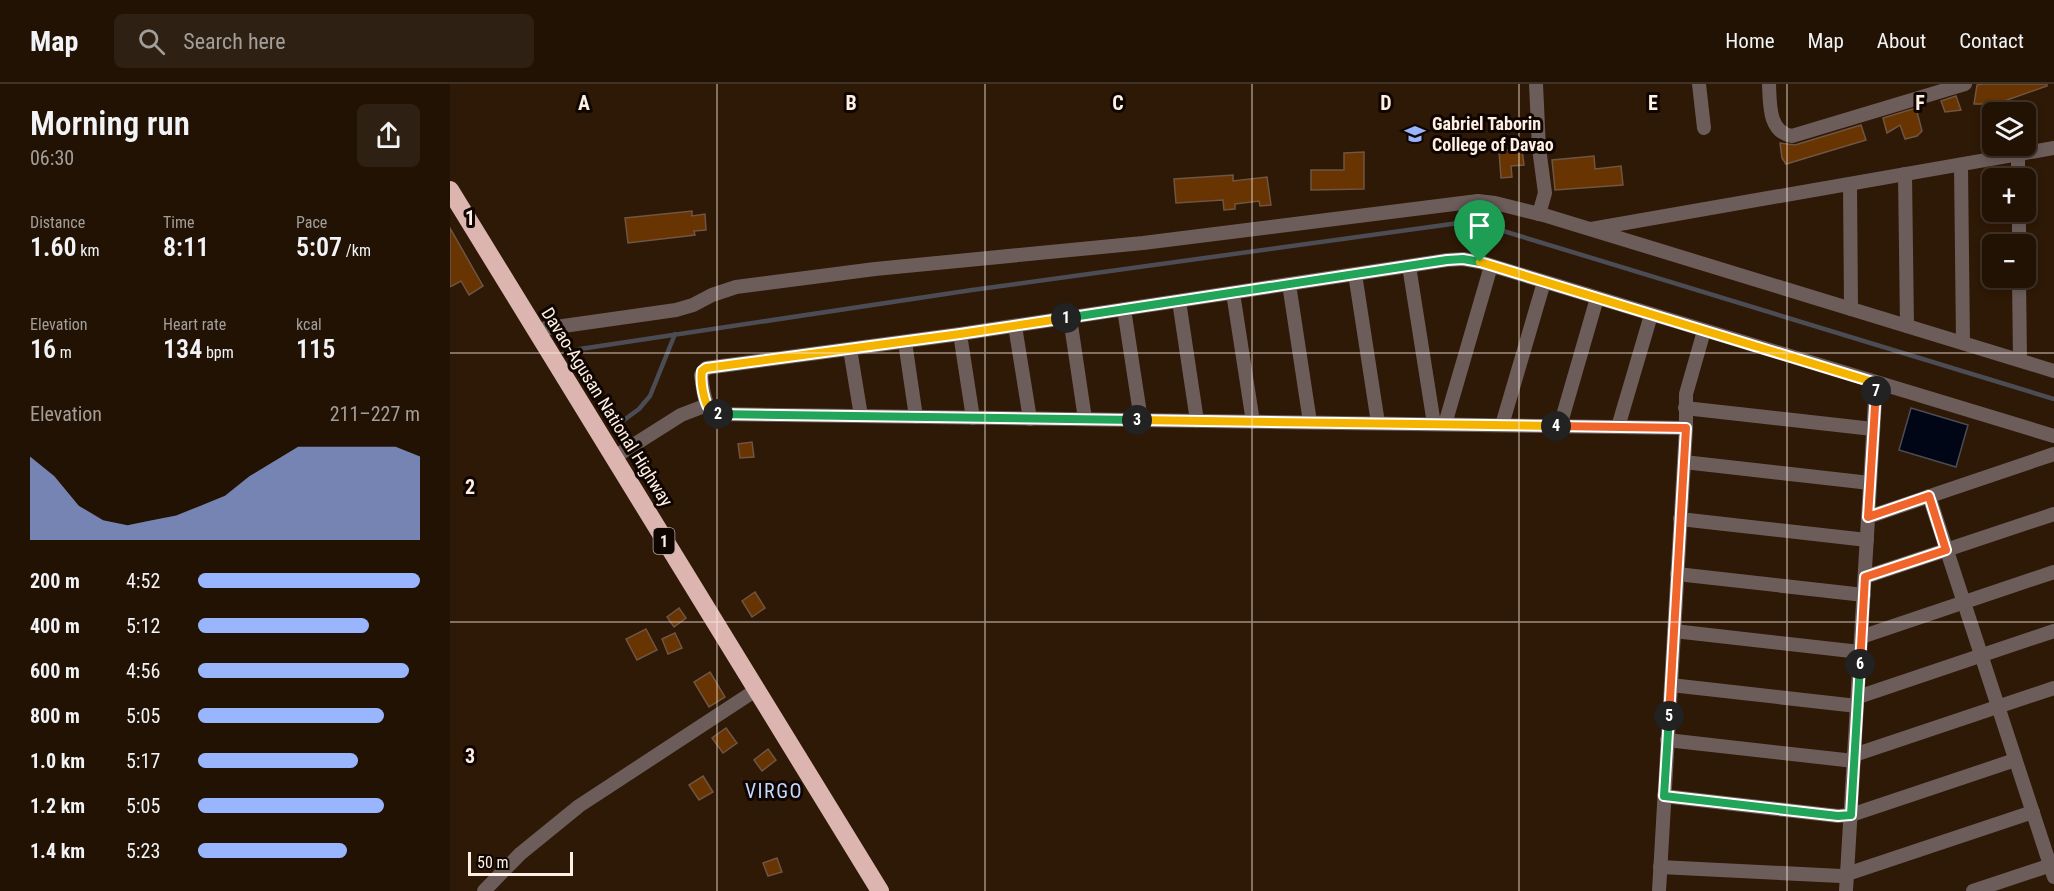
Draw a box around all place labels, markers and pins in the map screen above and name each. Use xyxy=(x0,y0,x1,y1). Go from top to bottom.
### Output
place label: Gabriel Taborin College of Davao xyxy=(1432,113,1554,155)
school or university icon: Gabriel Taborin College of Davao xyxy=(1403,122,1427,146)
pin xyxy=(1454,200,1505,262)
pin: 1 xyxy=(1051,303,1081,333)
pin: 7 xyxy=(1861,376,1891,406)
pin: 2 xyxy=(703,399,733,429)
pin: 3 xyxy=(1122,405,1152,435)
pin: 4 xyxy=(1541,411,1571,441)
pin: 6 xyxy=(1845,649,1875,679)
pin: 5 xyxy=(1654,701,1684,731)

